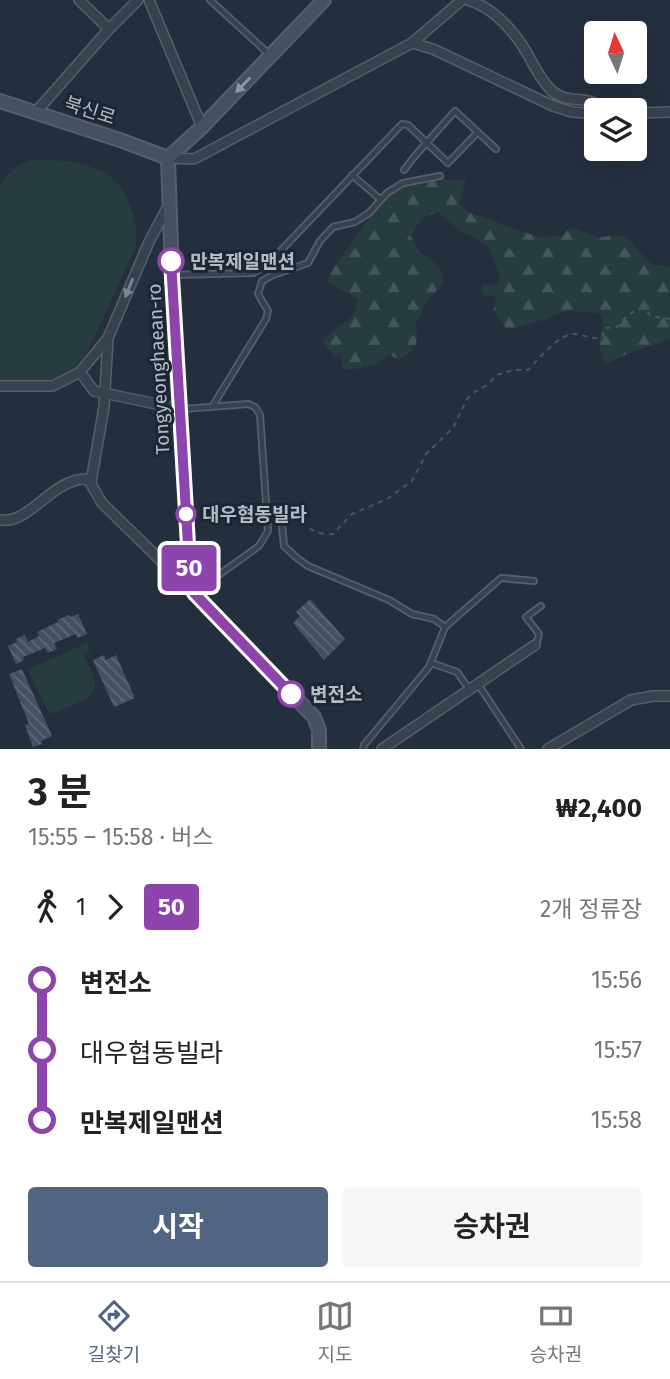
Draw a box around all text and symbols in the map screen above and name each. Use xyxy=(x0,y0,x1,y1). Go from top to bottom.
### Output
north arrow xyxy=(584,21,648,84)
map controls xyxy=(584,21,647,161)
one-way arrow xyxy=(235,76,251,93)
street label: 북신로 xyxy=(61,91,118,130)
button: layers xyxy=(584,98,647,161)
marker: 만복제일맨션 xyxy=(158,248,184,274)
place label: 만복제일맨션 xyxy=(190,250,295,273)
one-way arrow xyxy=(123,278,135,298)
street label: Tongyeonghaean-ro xyxy=(143,283,174,455)
place label: 대우협동빌라 xyxy=(202,503,307,526)
marker: 대우협동빌라 xyxy=(176,504,196,524)
line badge: 50 xyxy=(158,545,220,591)
text: 50 xyxy=(176,554,202,582)
marker: 변전소 xyxy=(278,681,304,707)
place label: 변전소 xyxy=(310,683,362,706)
text: 3 분 xyxy=(28,769,92,815)
text: ₩2,400 xyxy=(556,793,642,824)
text: 15:55 – 15:58 · 버스 xyxy=(28,823,214,851)
icon: walk xyxy=(28,888,66,926)
icon: forward xyxy=(96,888,134,926)
text: 1 xyxy=(76,893,86,921)
text: 50 xyxy=(158,893,185,921)
text: 2개 정류장 xyxy=(540,895,642,923)
text: 15:56 xyxy=(591,966,642,994)
text: 변전소 xyxy=(80,968,152,999)
text: 15:57 xyxy=(594,1036,642,1064)
text: 대우협동빌라 xyxy=(80,1038,224,1069)
text: 15:58 xyxy=(591,1106,642,1134)
text: 만복제일맨션 xyxy=(80,1108,224,1139)
button: 시작 xyxy=(28,1187,328,1267)
button: 승차권 xyxy=(342,1187,642,1267)
tab: 길찾기 xyxy=(88,1297,140,1366)
tab: 지도 xyxy=(316,1297,354,1366)
tab: 승차권 xyxy=(530,1297,582,1366)

